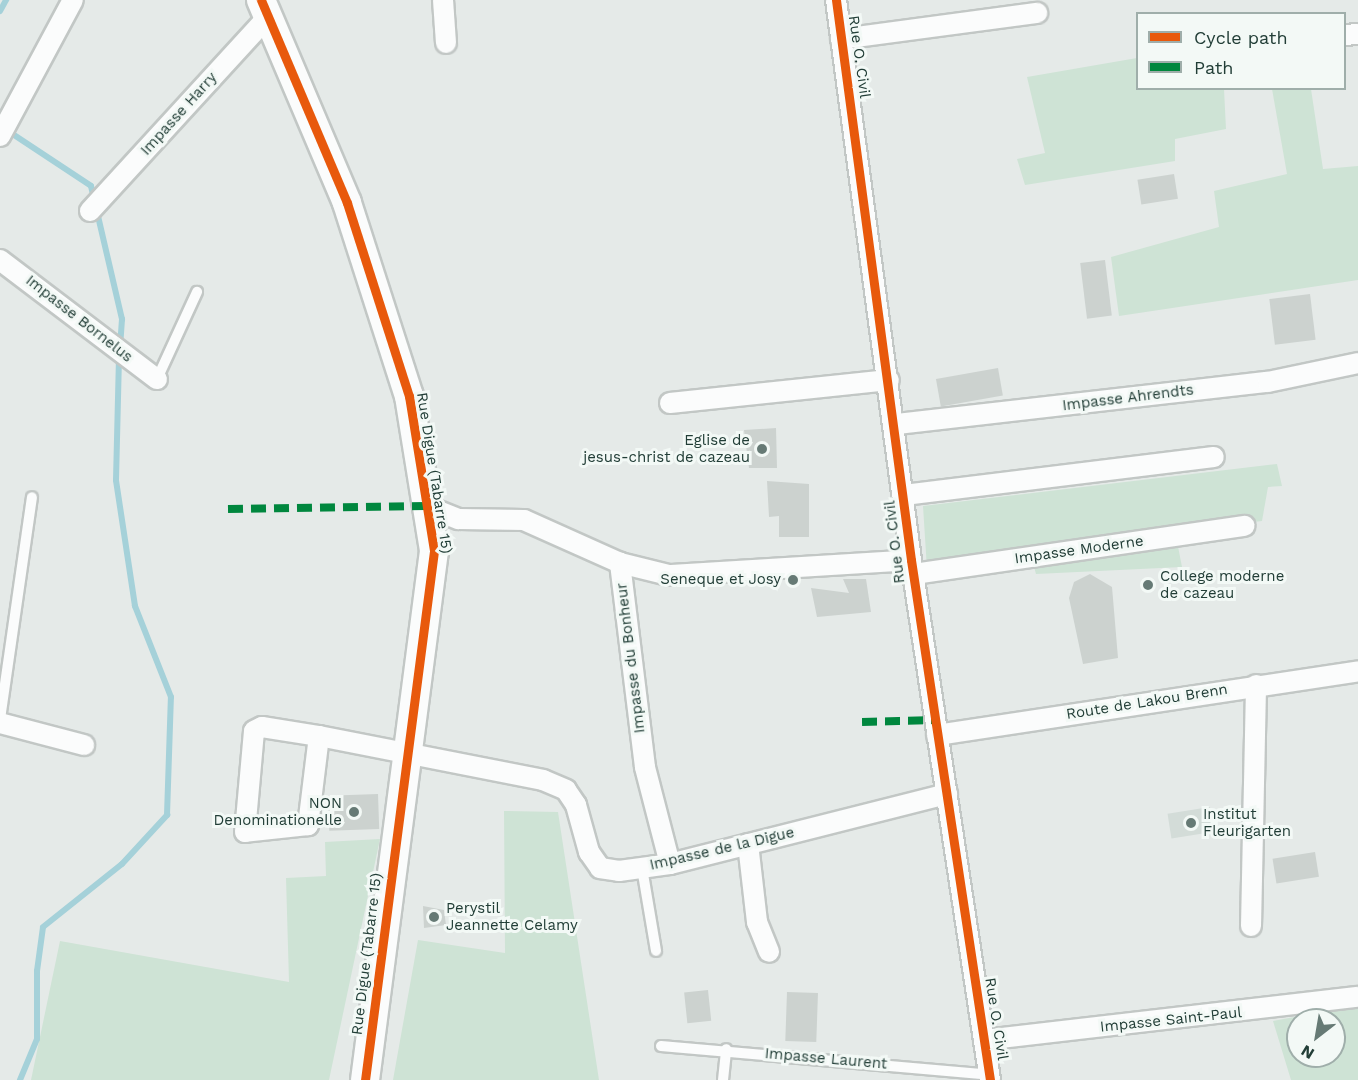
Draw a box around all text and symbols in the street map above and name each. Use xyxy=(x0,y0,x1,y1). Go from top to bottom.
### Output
legend xyxy=(1136,12,1346,90)
street label: Rue O. Civil xyxy=(844,14,874,100)
text: Cycle path xyxy=(1194,27,1288,48)
text: Path xyxy=(1194,57,1234,78)
street label: Impasse Harry xyxy=(137,69,221,159)
street label: Impasse Bornelus xyxy=(22,272,136,366)
street label: Impasse Ahrendts xyxy=(1061,381,1195,415)
street label: Rue Digue (Tabarre 15) xyxy=(412,391,456,555)
place label: Eglise de jesus-christ de cazeau xyxy=(583,431,750,466)
marker: Eglise de jesus-christ de cazeau xyxy=(755,442,769,456)
street label: Rue O. Civil xyxy=(881,500,909,584)
street label: Impasse Moderne xyxy=(1013,532,1145,568)
place label: College moderne de cazeau xyxy=(1160,567,1284,602)
place label: Seneque et Josy xyxy=(660,571,781,589)
marker: Seneque et Josy xyxy=(786,573,800,587)
marker: College moderne de cazeau xyxy=(1141,578,1155,592)
street label: Impasse du Bonheur xyxy=(613,582,649,734)
street label: Route de Lakou Brenn xyxy=(1065,680,1229,724)
place label: NON Denominationelle xyxy=(213,794,342,829)
marker: NON Denominationelle xyxy=(347,805,361,819)
place label: Institut Fleurigarten xyxy=(1203,805,1291,840)
marker: Institut Fleurigarten xyxy=(1184,816,1198,830)
street label: Impasse de la Digue xyxy=(648,824,796,874)
street label: Rue Digue (Tabarre 15) xyxy=(348,872,386,1036)
place label: Perystil Jeannette Celamy xyxy=(446,899,578,934)
marker: Perystil Jeannette Celamy xyxy=(427,910,441,924)
street label: Rue O. Civil xyxy=(981,976,1011,1062)
street label: Impasse Saint-Paul xyxy=(1099,1004,1243,1036)
north arrow xyxy=(1286,1008,1346,1068)
text: N xyxy=(1298,1041,1317,1063)
street label: Impasse Laurent xyxy=(764,1045,888,1073)

